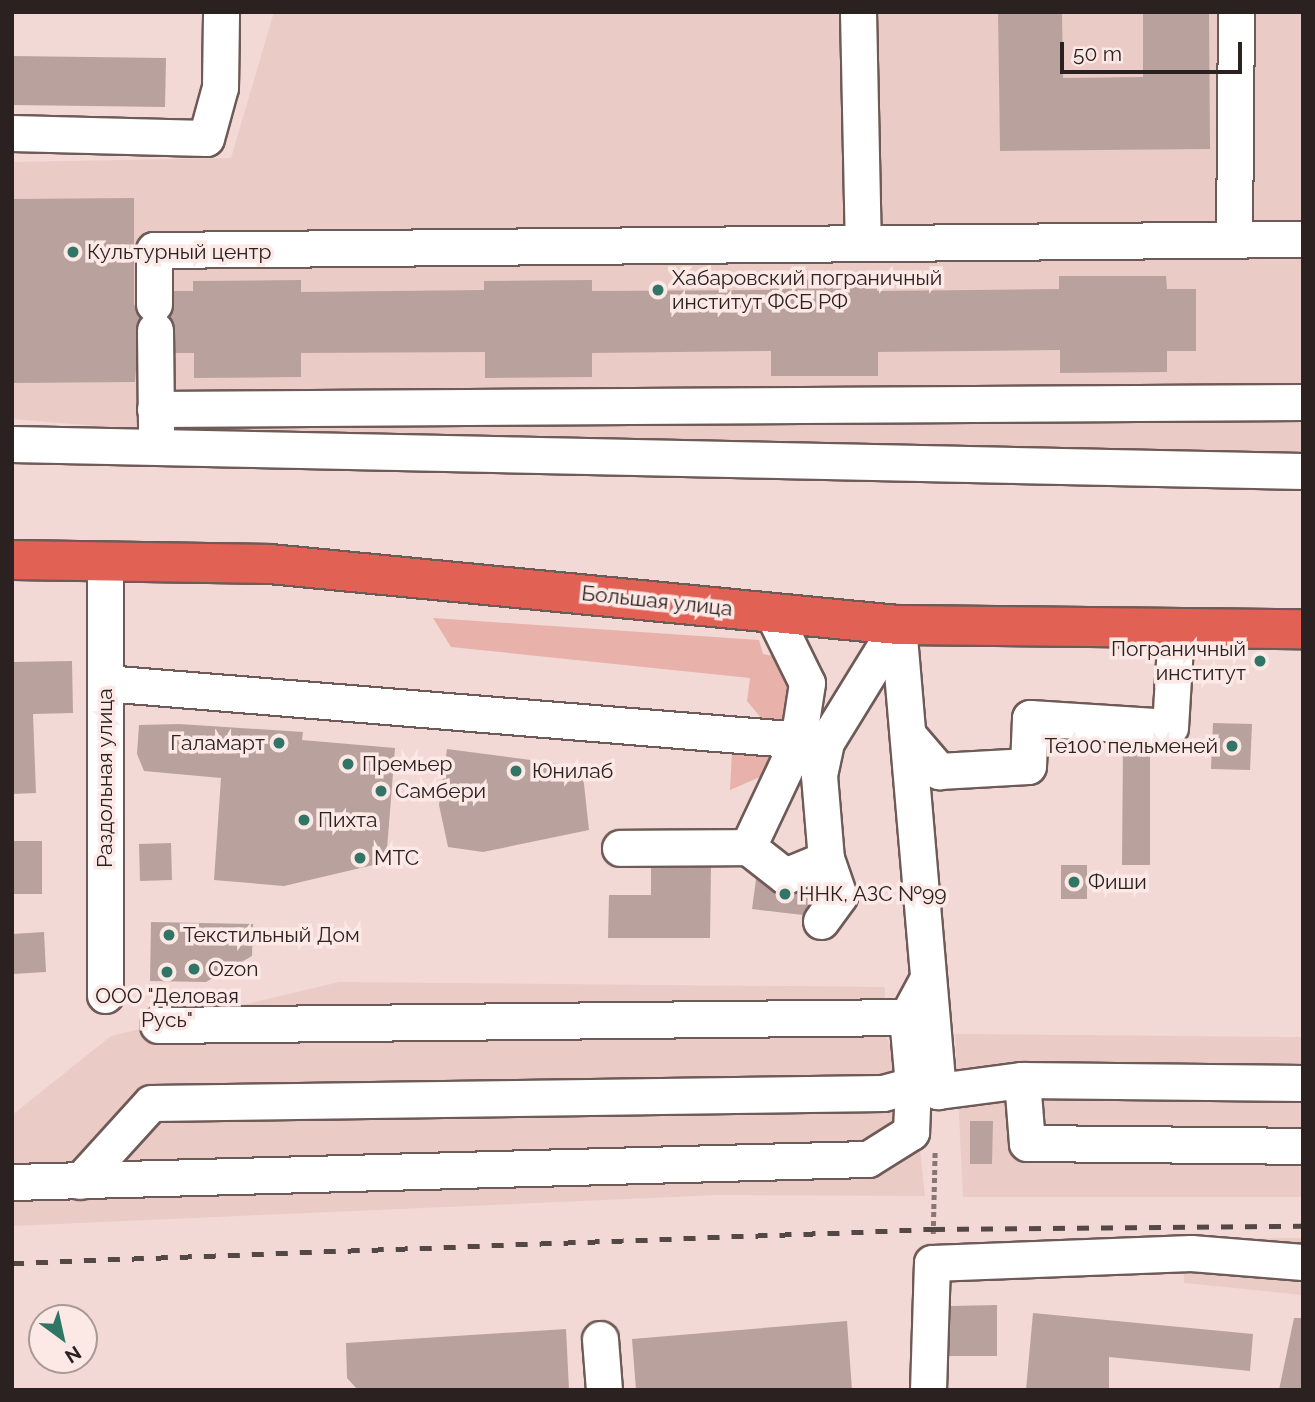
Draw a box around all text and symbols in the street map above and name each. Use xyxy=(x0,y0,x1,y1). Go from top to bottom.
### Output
scale bar xyxy=(1063,28,1245,72)
text: 50 m xyxy=(1073,41,1122,66)
place label: Культурный центр xyxy=(87,239,272,265)
marker: Культурный центр xyxy=(65,244,81,260)
place label: Хабаровский пограничный институт ФСБ РФ xyxy=(672,265,942,315)
marker: Хабаровский пограничный институт ФСБ РФ xyxy=(650,282,666,298)
street label: Большая улица xyxy=(580,581,734,621)
place label: Пограничный институт xyxy=(1111,636,1246,686)
marker: Пограничный институт xyxy=(1252,653,1268,669)
street label: Раздольная улица xyxy=(92,688,118,868)
place label: Галамарт xyxy=(170,730,265,756)
place label: Те100 пельменей xyxy=(1045,733,1218,759)
marker: Галамарт xyxy=(271,735,287,751)
marker: Те100 пельменей xyxy=(1224,738,1240,754)
place label: Премьер xyxy=(362,751,453,777)
marker: Премьер xyxy=(340,756,356,772)
place label: Юнилаб xyxy=(532,758,613,784)
marker: Юнилаб xyxy=(506,761,526,781)
place label: Самбери xyxy=(395,778,486,804)
marker: Самбери xyxy=(373,783,389,799)
place label: Пихта xyxy=(318,807,377,833)
marker: Пихта xyxy=(296,812,312,828)
place label: МТС xyxy=(374,845,419,871)
marker: МТС xyxy=(352,850,368,866)
place label: Фиши xyxy=(1088,869,1147,895)
marker: Фиши xyxy=(1066,874,1082,890)
place label: ННК, АЗС №99 xyxy=(799,881,947,907)
marker: ННК, АЗС №99 xyxy=(777,886,793,902)
place label: Текстильный Дом xyxy=(183,922,360,948)
marker: Текстильный Дом xyxy=(161,927,177,943)
place label: Ozon xyxy=(208,956,259,982)
marker: Ozon xyxy=(186,961,202,977)
marker: ООО "Деловая Русь" xyxy=(159,964,175,980)
place label: ООО "Деловая Русь" xyxy=(95,983,239,1033)
north arrow xyxy=(28,1304,98,1374)
text: N xyxy=(61,1342,85,1368)

